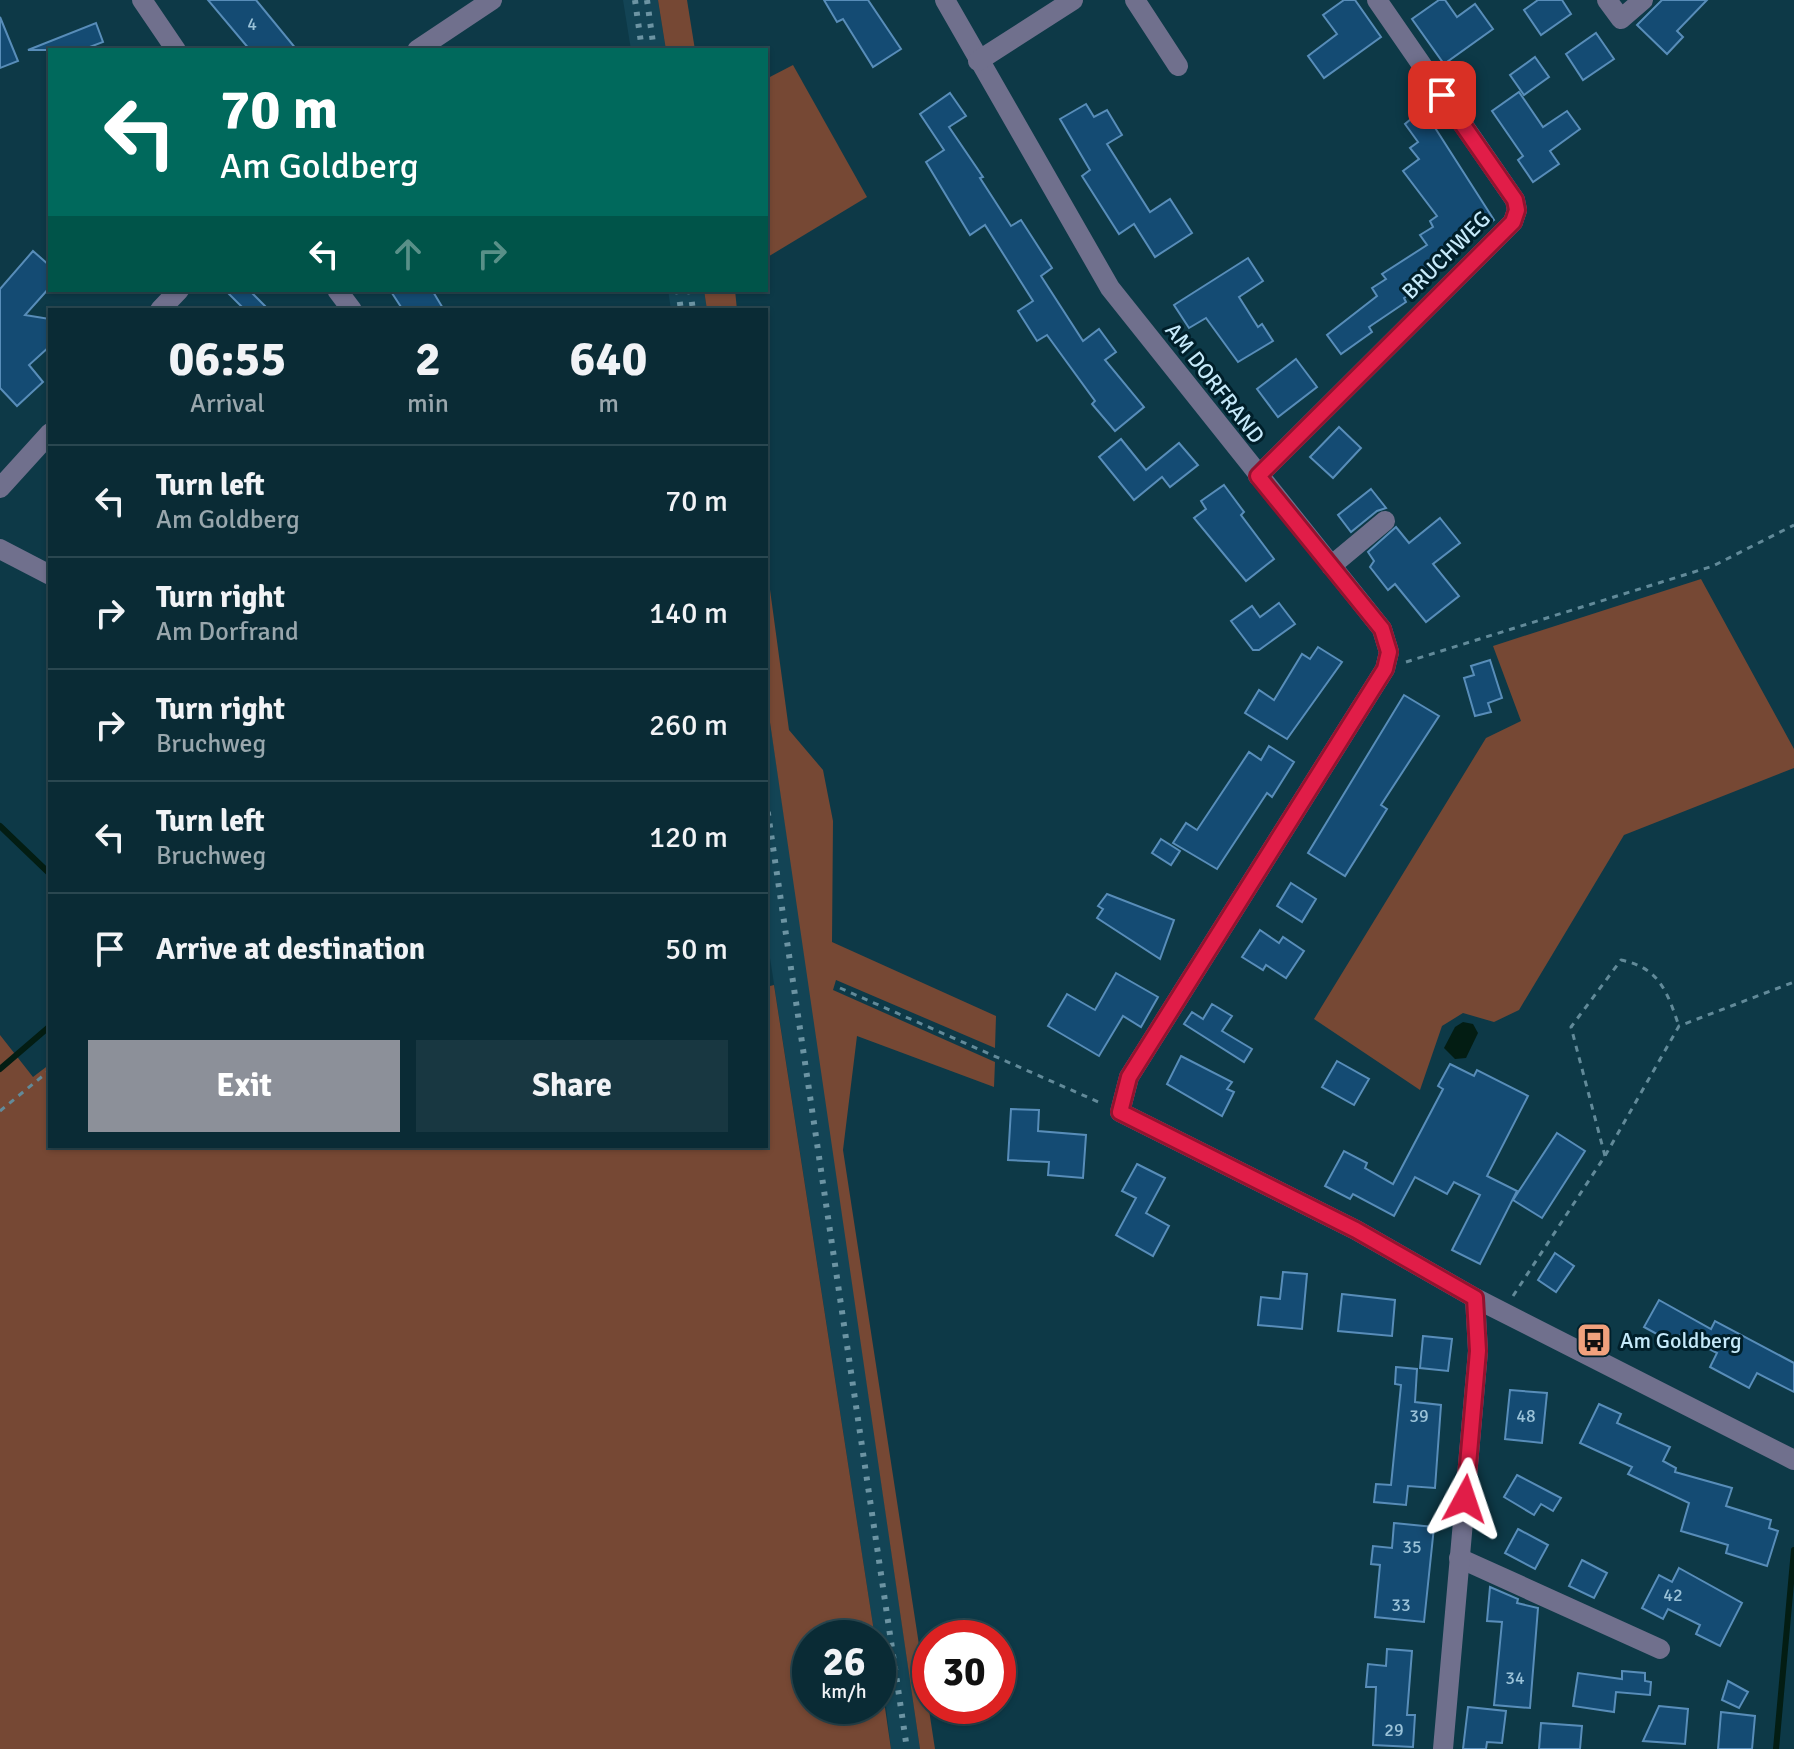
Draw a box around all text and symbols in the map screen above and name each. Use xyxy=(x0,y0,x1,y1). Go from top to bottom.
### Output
house number: 4 xyxy=(247,13,257,35)
pin xyxy=(1408,61,1476,129)
icon: arrive xyxy=(1420,73,1464,117)
text: 70 m xyxy=(220,75,338,144)
icon: left xyxy=(88,80,192,184)
text: Am Goldberg xyxy=(220,144,419,189)
street label: BRUCHWEG xyxy=(1396,205,1496,305)
icon: left xyxy=(302,232,346,276)
icon: ahead xyxy=(386,232,430,276)
icon: right xyxy=(470,232,514,276)
street label: AM DORFRAND xyxy=(1160,317,1270,449)
text: 06:55 xyxy=(169,330,286,389)
text: 2 xyxy=(415,330,441,389)
text: 640 xyxy=(570,330,647,389)
text: Arrival xyxy=(190,388,265,420)
text: min xyxy=(407,388,449,420)
text: m xyxy=(598,388,619,420)
text: Turn left xyxy=(156,467,265,504)
icon: left xyxy=(88,479,132,523)
text: 70 m xyxy=(665,483,728,520)
text: Am Goldberg xyxy=(156,504,300,536)
text: Turn right xyxy=(156,579,285,616)
icon: right xyxy=(88,591,132,635)
text: 140 m xyxy=(649,595,728,632)
text: Am Dorfrand xyxy=(156,616,299,648)
text: Turn right xyxy=(156,691,285,728)
icon: right xyxy=(88,703,132,747)
text: 260 m xyxy=(649,707,728,744)
text: Bruchweg xyxy=(156,728,266,760)
text: Turn left xyxy=(156,803,265,840)
icon: left xyxy=(88,815,132,859)
text: 120 m xyxy=(649,819,728,856)
text: Bruchweg xyxy=(156,840,266,872)
icon: arrive xyxy=(88,927,132,971)
text: Arrive at destination xyxy=(156,931,425,968)
text: 50 m xyxy=(665,931,728,968)
button: Exit xyxy=(88,1040,400,1132)
button: Share xyxy=(416,1040,728,1132)
bus stop icon: Am Goldberg xyxy=(1575,1321,1613,1359)
place label: Am Goldberg xyxy=(1620,1327,1742,1354)
house number: 39 xyxy=(1409,1405,1429,1427)
house number: 48 xyxy=(1516,1405,1536,1427)
position arrow xyxy=(1423,1457,1507,1541)
house number: 35 xyxy=(1402,1536,1422,1558)
house number: 42 xyxy=(1663,1584,1683,1606)
house number: 33 xyxy=(1391,1594,1411,1616)
speed limit sign: 30 xyxy=(912,1620,1016,1724)
text: 26 xyxy=(822,1637,866,1687)
house number: 34 xyxy=(1505,1667,1525,1689)
text: km/h xyxy=(821,1679,867,1704)
house number: 29 xyxy=(1384,1719,1404,1741)

